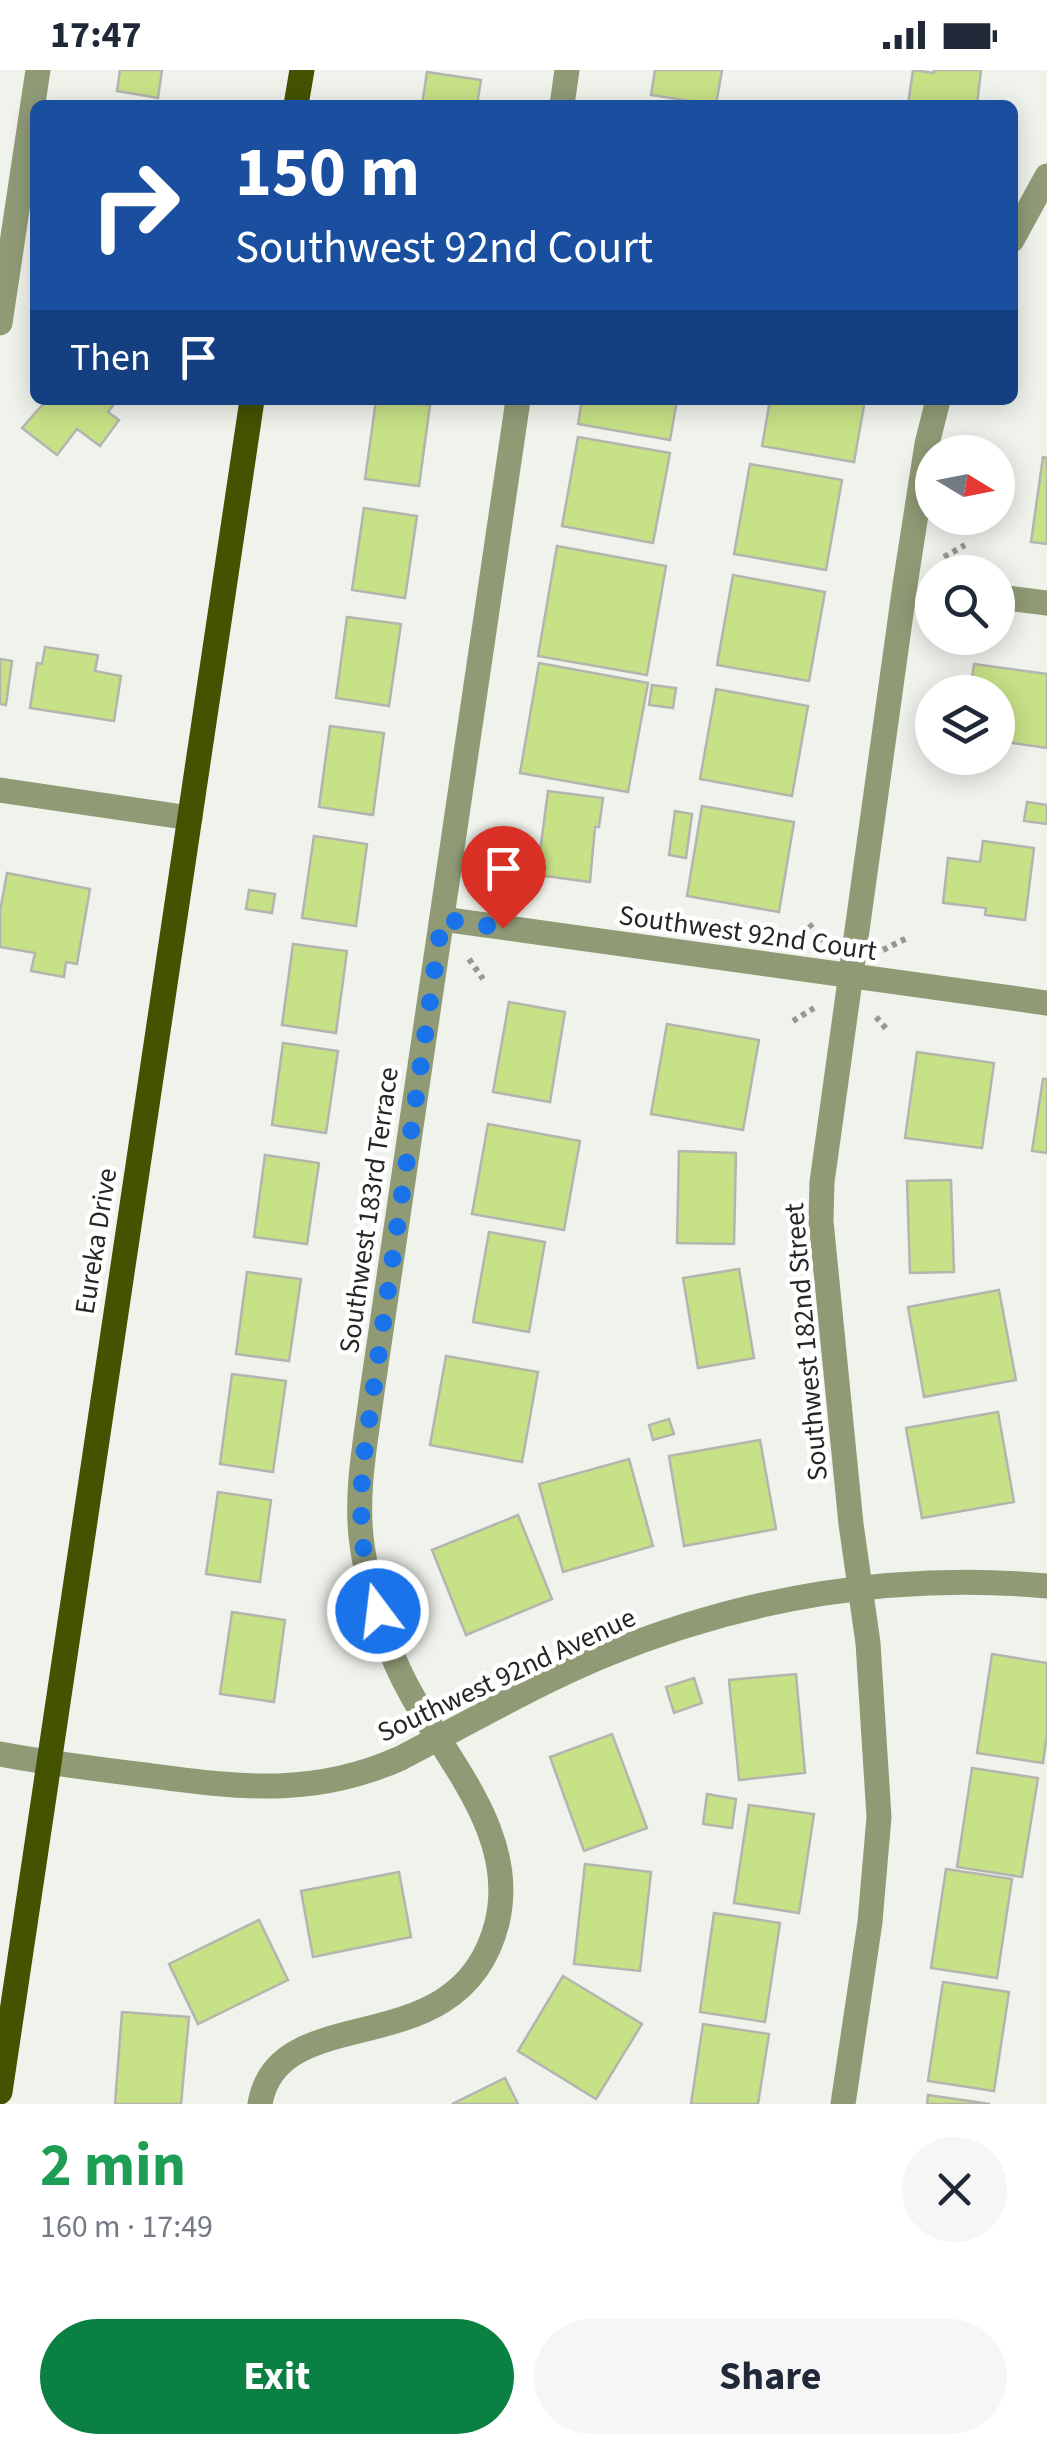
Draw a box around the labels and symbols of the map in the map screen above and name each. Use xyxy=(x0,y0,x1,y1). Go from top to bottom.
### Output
north arrow xyxy=(915,435,1015,535)
pin xyxy=(461,826,546,929)
street label: Southwest 92nd Court xyxy=(616,895,880,971)
street label: Southwest 183rd Terrace xyxy=(329,1064,409,1356)
street label: Eureka Drive xyxy=(65,1165,127,1317)
street label: Southwest 182nd Street xyxy=(774,1201,838,1482)
position arrow xyxy=(326,1559,430,1663)
street label: Southwest 92nd Avenue xyxy=(371,1597,642,1752)

